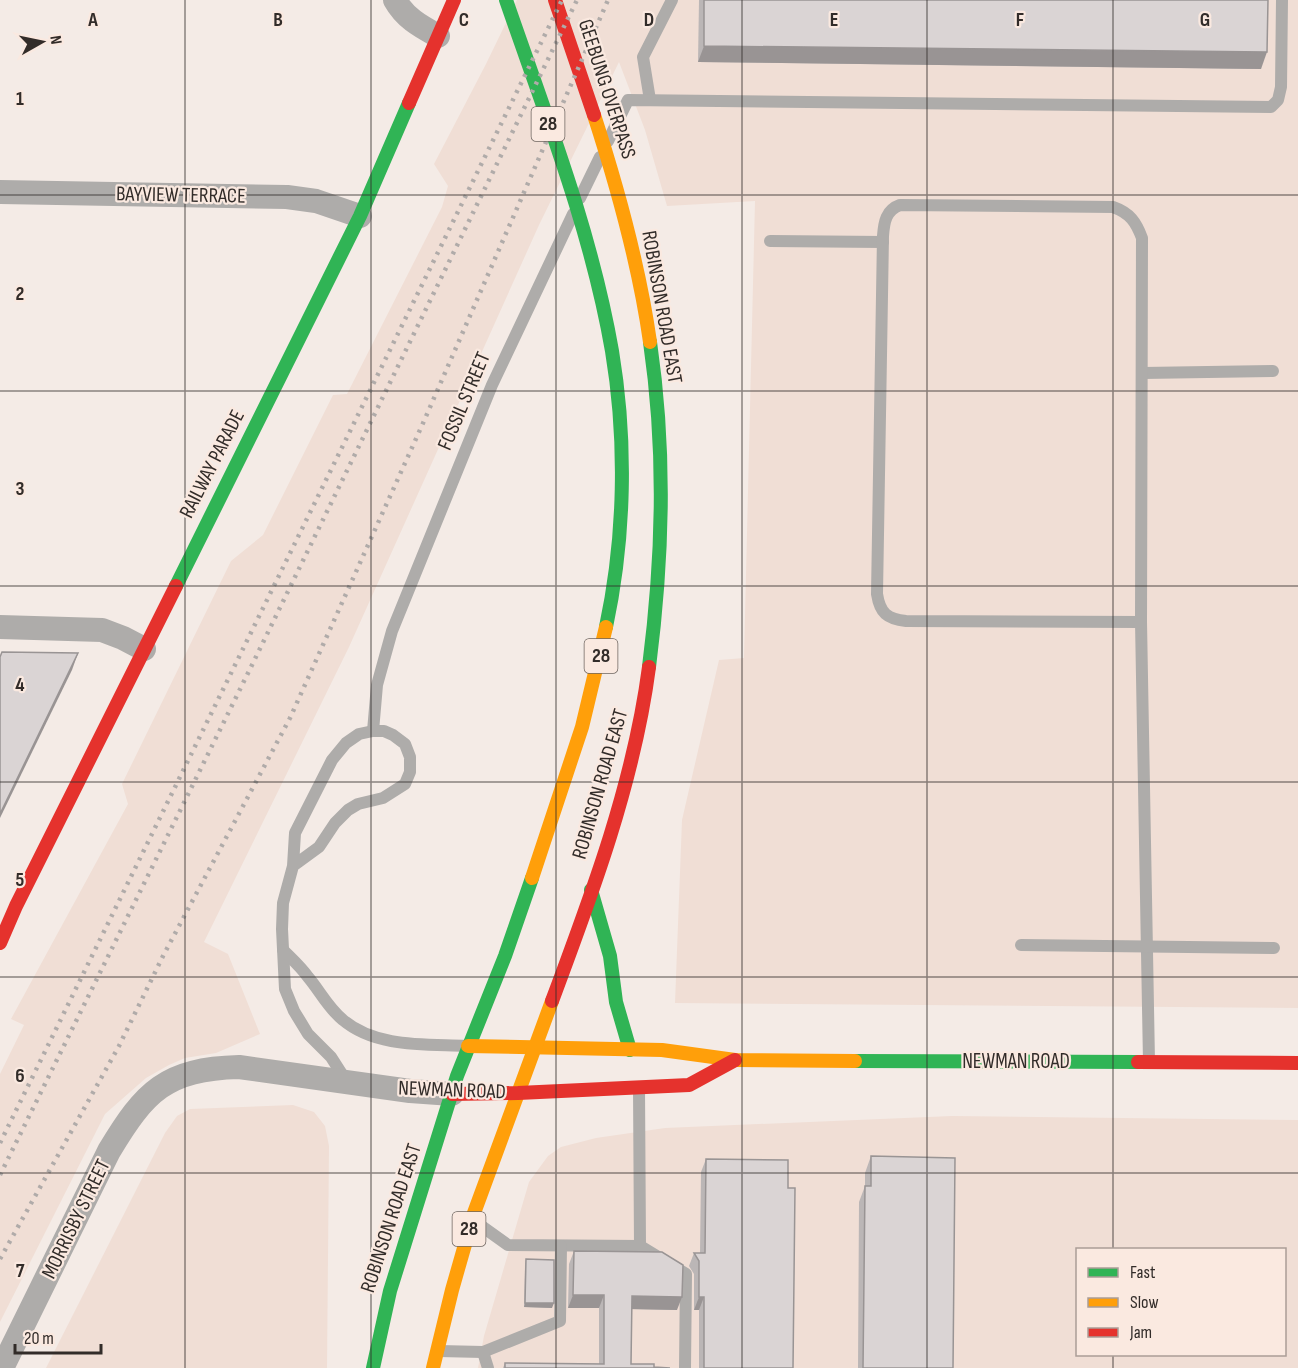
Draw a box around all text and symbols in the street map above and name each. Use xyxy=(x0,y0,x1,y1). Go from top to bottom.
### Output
text: A xyxy=(87,8,98,32)
text: B xyxy=(273,8,283,32)
text: C xyxy=(459,8,469,32)
text: D xyxy=(644,8,654,32)
text: E xyxy=(830,8,838,32)
text: F xyxy=(1016,8,1024,32)
text: G xyxy=(1200,8,1210,32)
north arrow xyxy=(12,12,72,72)
street label: GEEBUNG OVERPASS xyxy=(573,16,641,162)
text: N xyxy=(45,34,65,46)
text: 1 xyxy=(16,87,24,111)
road number: 28 xyxy=(532,107,564,141)
street label: BAYVIEW TERRACE xyxy=(116,181,246,209)
street label: ROBINSON ROAD EAST xyxy=(636,229,688,386)
text: 2 xyxy=(16,282,24,306)
street label: FOSSIL STREET xyxy=(432,348,496,454)
street label: RAILWAY PARADE xyxy=(174,406,250,522)
text: 3 xyxy=(16,477,25,501)
road number: 28 xyxy=(584,639,618,673)
text: 4 xyxy=(15,673,25,697)
street label: ROBINSON ROAD EAST xyxy=(567,706,633,862)
text: 5 xyxy=(16,868,25,892)
street label: NEWMAN ROAD xyxy=(962,1049,1070,1074)
text: 6 xyxy=(15,1064,25,1088)
street label: NEWMAN ROAD xyxy=(398,1076,506,1104)
street label: ROBINSON ROAD EAST xyxy=(355,1140,427,1296)
street label: MORRISBY STREET xyxy=(36,1155,116,1283)
road number: 28 xyxy=(452,1212,486,1246)
legend xyxy=(1076,1248,1286,1356)
text: 7 xyxy=(16,1259,25,1283)
text: Fast xyxy=(1130,1262,1156,1283)
text: Slow xyxy=(1130,1292,1159,1313)
scale bar xyxy=(15,1317,100,1355)
text: Jam xyxy=(1129,1322,1152,1343)
text: 20 m xyxy=(24,1328,54,1349)

